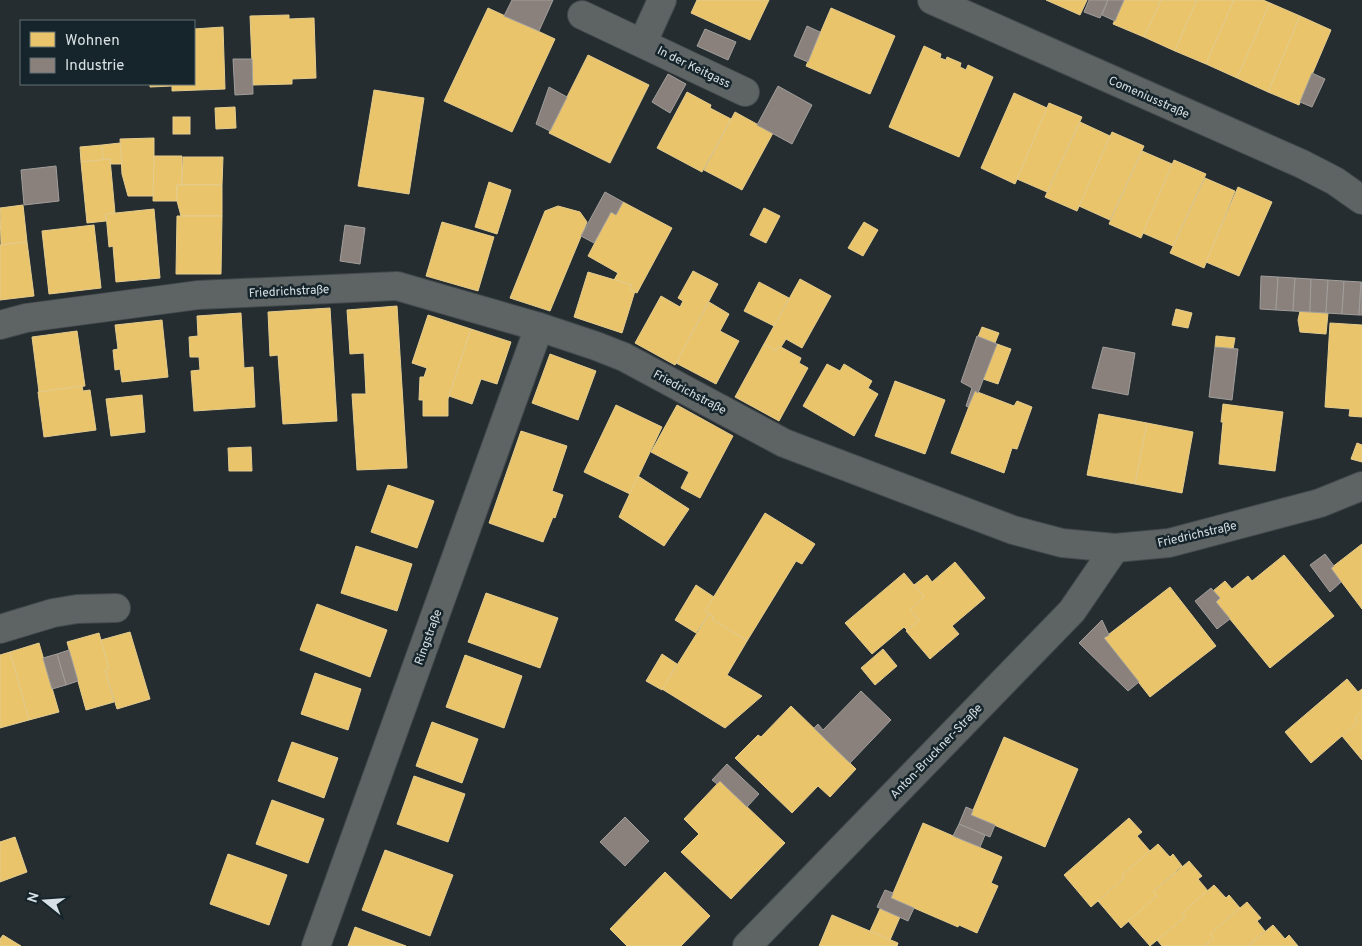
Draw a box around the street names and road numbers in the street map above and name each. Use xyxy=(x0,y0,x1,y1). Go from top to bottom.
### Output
street label: In der Keitgass xyxy=(654,43,733,93)
street label: Comeniusstraße xyxy=(1106,73,1192,123)
street label: Friedrichstraße xyxy=(248,282,330,302)
street label: Friedrichstraße xyxy=(650,367,729,419)
street label: Friedrichstraße xyxy=(1156,518,1238,552)
street label: Ringstraße xyxy=(411,607,446,667)
street label: Anton-Bruckner-Straße xyxy=(887,701,986,803)

